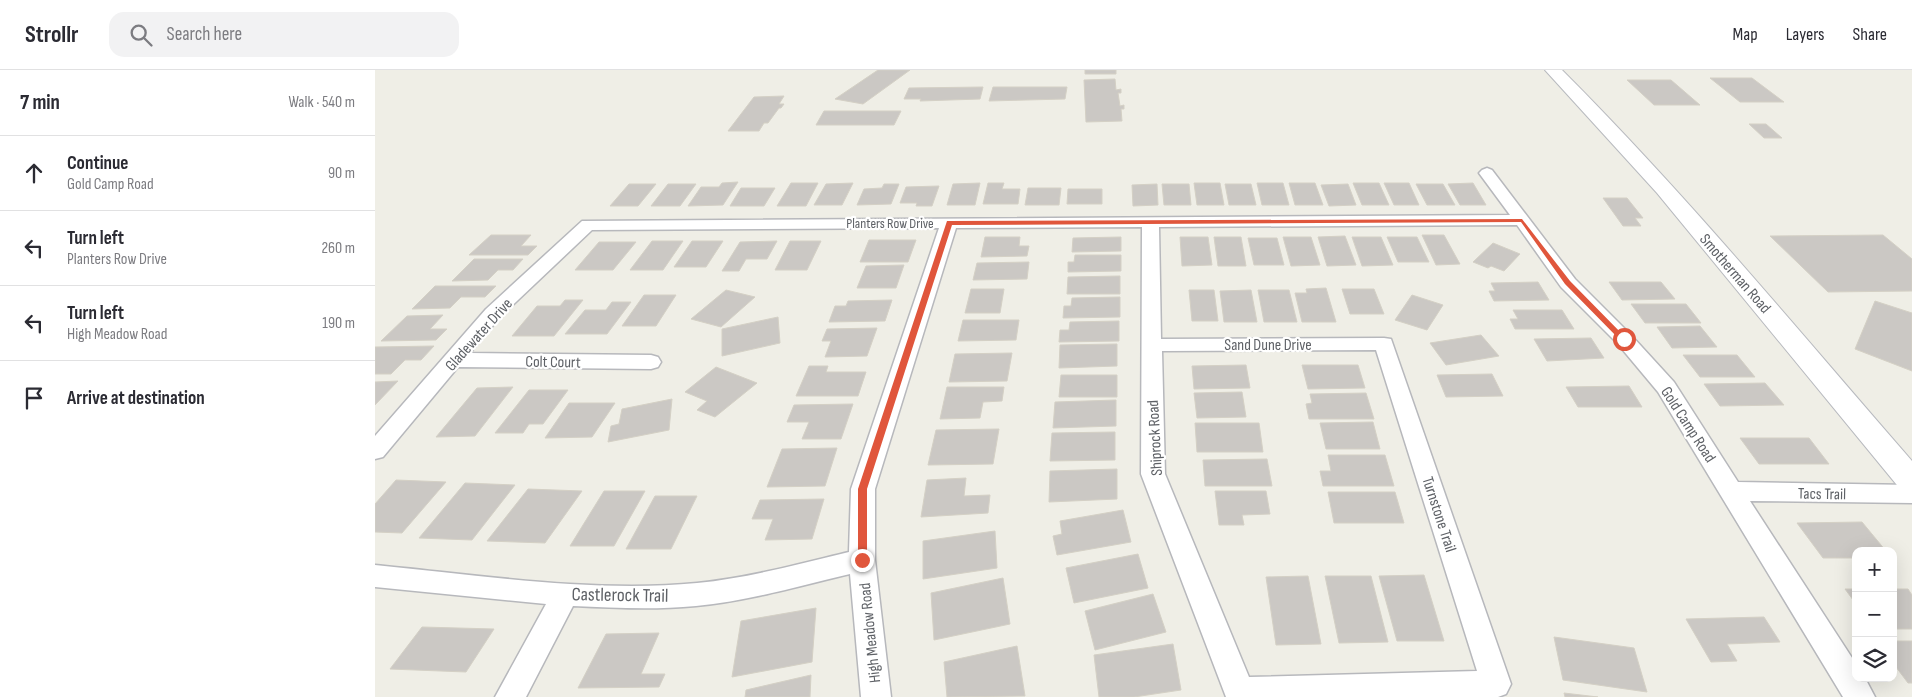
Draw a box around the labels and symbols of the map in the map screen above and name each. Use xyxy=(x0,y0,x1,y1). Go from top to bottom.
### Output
street label: Planters Row Drive xyxy=(846,215,934,232)
street label: Smotherman Road xyxy=(1695,230,1775,318)
street label: Gladewater Drive xyxy=(441,295,517,375)
route start xyxy=(1613,328,1636,351)
street label: Sand Dune Drive xyxy=(1224,336,1312,355)
street label: Colt Court xyxy=(525,353,581,372)
street label: Gold Camp Road xyxy=(1656,383,1719,466)
street label: Shiprock Road xyxy=(1144,399,1167,476)
street label: Turnstone Trail xyxy=(1417,474,1460,555)
street label: Tacs Trail xyxy=(1798,485,1846,504)
route end xyxy=(851,549,874,572)
street label: High Meadow Road xyxy=(856,582,885,684)
street label: Castlerock Trail xyxy=(571,583,669,608)

